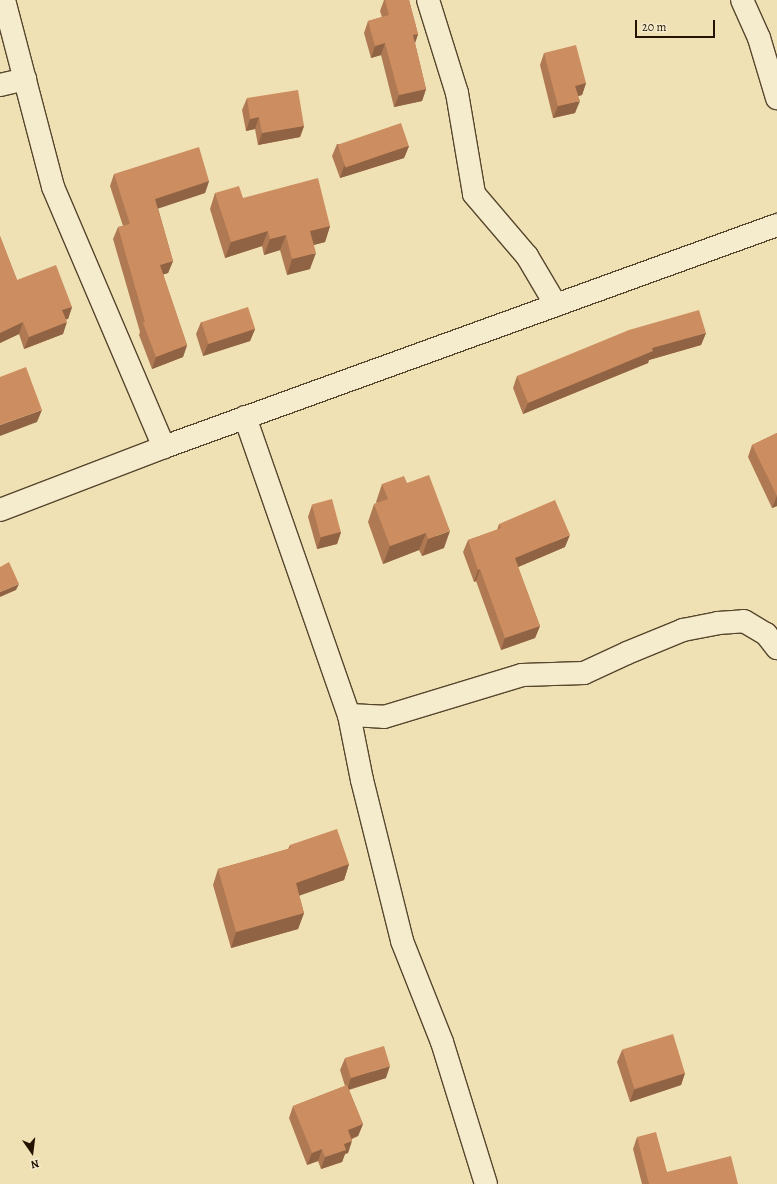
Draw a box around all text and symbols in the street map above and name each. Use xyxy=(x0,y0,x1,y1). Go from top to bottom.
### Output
scale bar xyxy=(637,12,717,38)
text: 20 m xyxy=(642,19,666,35)
north arrow xyxy=(12,1132,52,1172)
text: N xyxy=(29,1156,41,1172)

